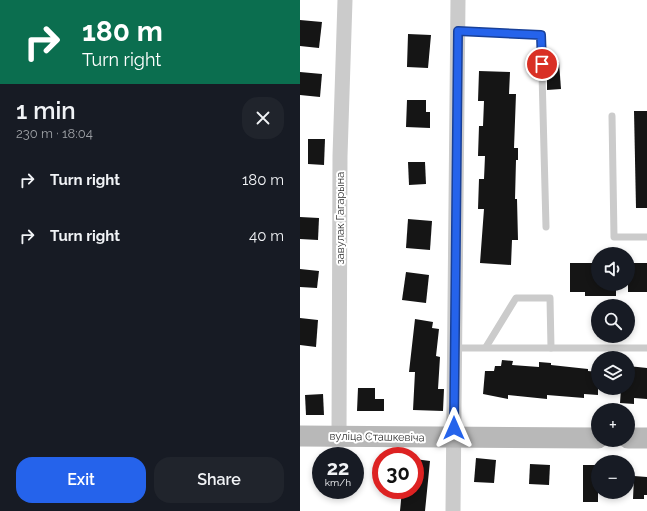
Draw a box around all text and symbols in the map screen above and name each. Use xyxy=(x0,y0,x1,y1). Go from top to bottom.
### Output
text: 180 m xyxy=(82,15,163,48)
icon: right xyxy=(16,16,68,68)
pin xyxy=(525,47,559,81)
text: Turn right xyxy=(82,49,161,70)
icon: arrive xyxy=(531,53,553,75)
text: 1 min xyxy=(16,96,76,125)
button: close xyxy=(242,97,284,139)
text: 230 m · 18:04 xyxy=(16,126,93,141)
icon: right xyxy=(16,169,38,191)
text: Turn right xyxy=(50,171,120,189)
text: 180 m xyxy=(242,171,284,189)
street label: завулак Гагарына xyxy=(334,172,347,264)
icon: right xyxy=(16,225,38,247)
text: Turn right xyxy=(50,227,120,245)
text: 40 m xyxy=(249,227,284,245)
map controls xyxy=(591,247,635,499)
button: sound xyxy=(591,247,635,291)
button: search xyxy=(591,299,635,343)
button: layers xyxy=(591,351,635,395)
button: + xyxy=(591,403,635,447)
position arrow xyxy=(433,407,475,449)
street label: вуліца Сташкевіча xyxy=(329,430,425,444)
speed limit sign: 30 xyxy=(372,447,424,499)
button: − xyxy=(591,455,635,499)
text: 22 xyxy=(327,456,349,480)
button: Exit xyxy=(16,457,146,503)
button: Share xyxy=(154,457,284,503)
text: km/h xyxy=(325,477,351,488)

